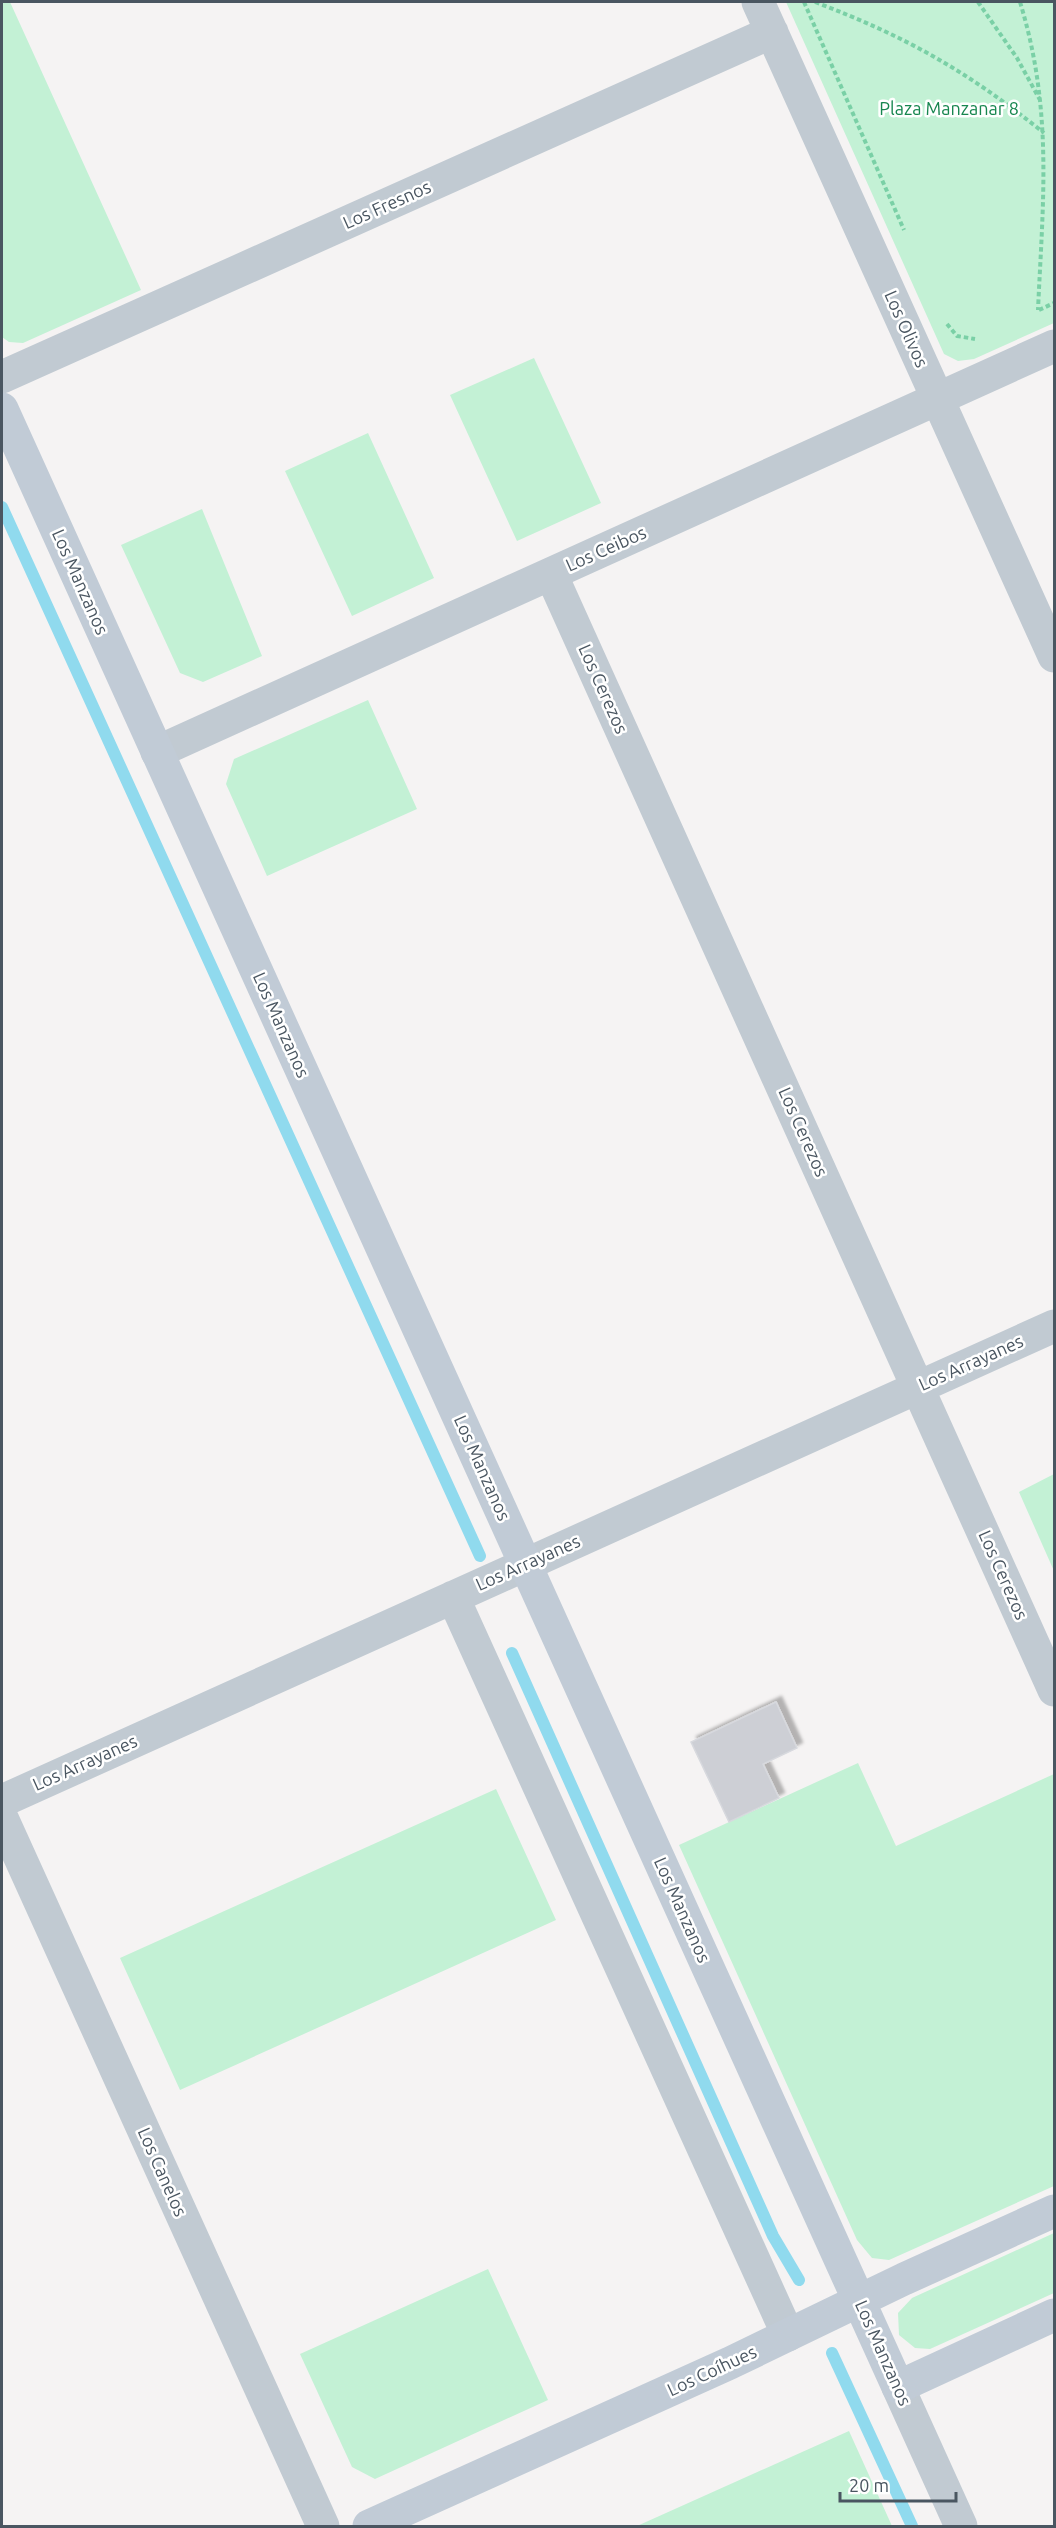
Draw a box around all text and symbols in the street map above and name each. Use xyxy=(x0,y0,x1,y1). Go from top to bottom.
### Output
park label: Plaza Manzanar 8 xyxy=(879,98,1019,118)
street label: Los Fresnos xyxy=(340,176,434,232)
street label: Los Olivos xyxy=(881,287,933,370)
street label: Los Ceibos xyxy=(562,521,649,575)
street label: Los Manzanos xyxy=(49,526,113,637)
street label: Los Cerezos xyxy=(575,641,633,737)
street label: Los Manzanos xyxy=(250,969,314,1080)
street label: Los Cerezos xyxy=(775,1084,833,1180)
street label: Los Arrayanes xyxy=(915,1330,1026,1394)
street label: Los Manzanos xyxy=(451,1412,515,1523)
street label: Los Cerezos xyxy=(975,1527,1033,1623)
street label: Los Arrayanes xyxy=(472,1530,583,1594)
street label: Los Arrayanes xyxy=(29,1730,140,1794)
street label: Los Manzanos xyxy=(651,1854,715,1965)
street label: Los Canelos xyxy=(134,2124,191,2219)
street label: Los Manzanos xyxy=(852,2297,916,2408)
street label: Los Coíhues xyxy=(664,2341,759,2399)
scale bar xyxy=(840,2465,956,2503)
text: 20 m xyxy=(849,2475,889,2495)

